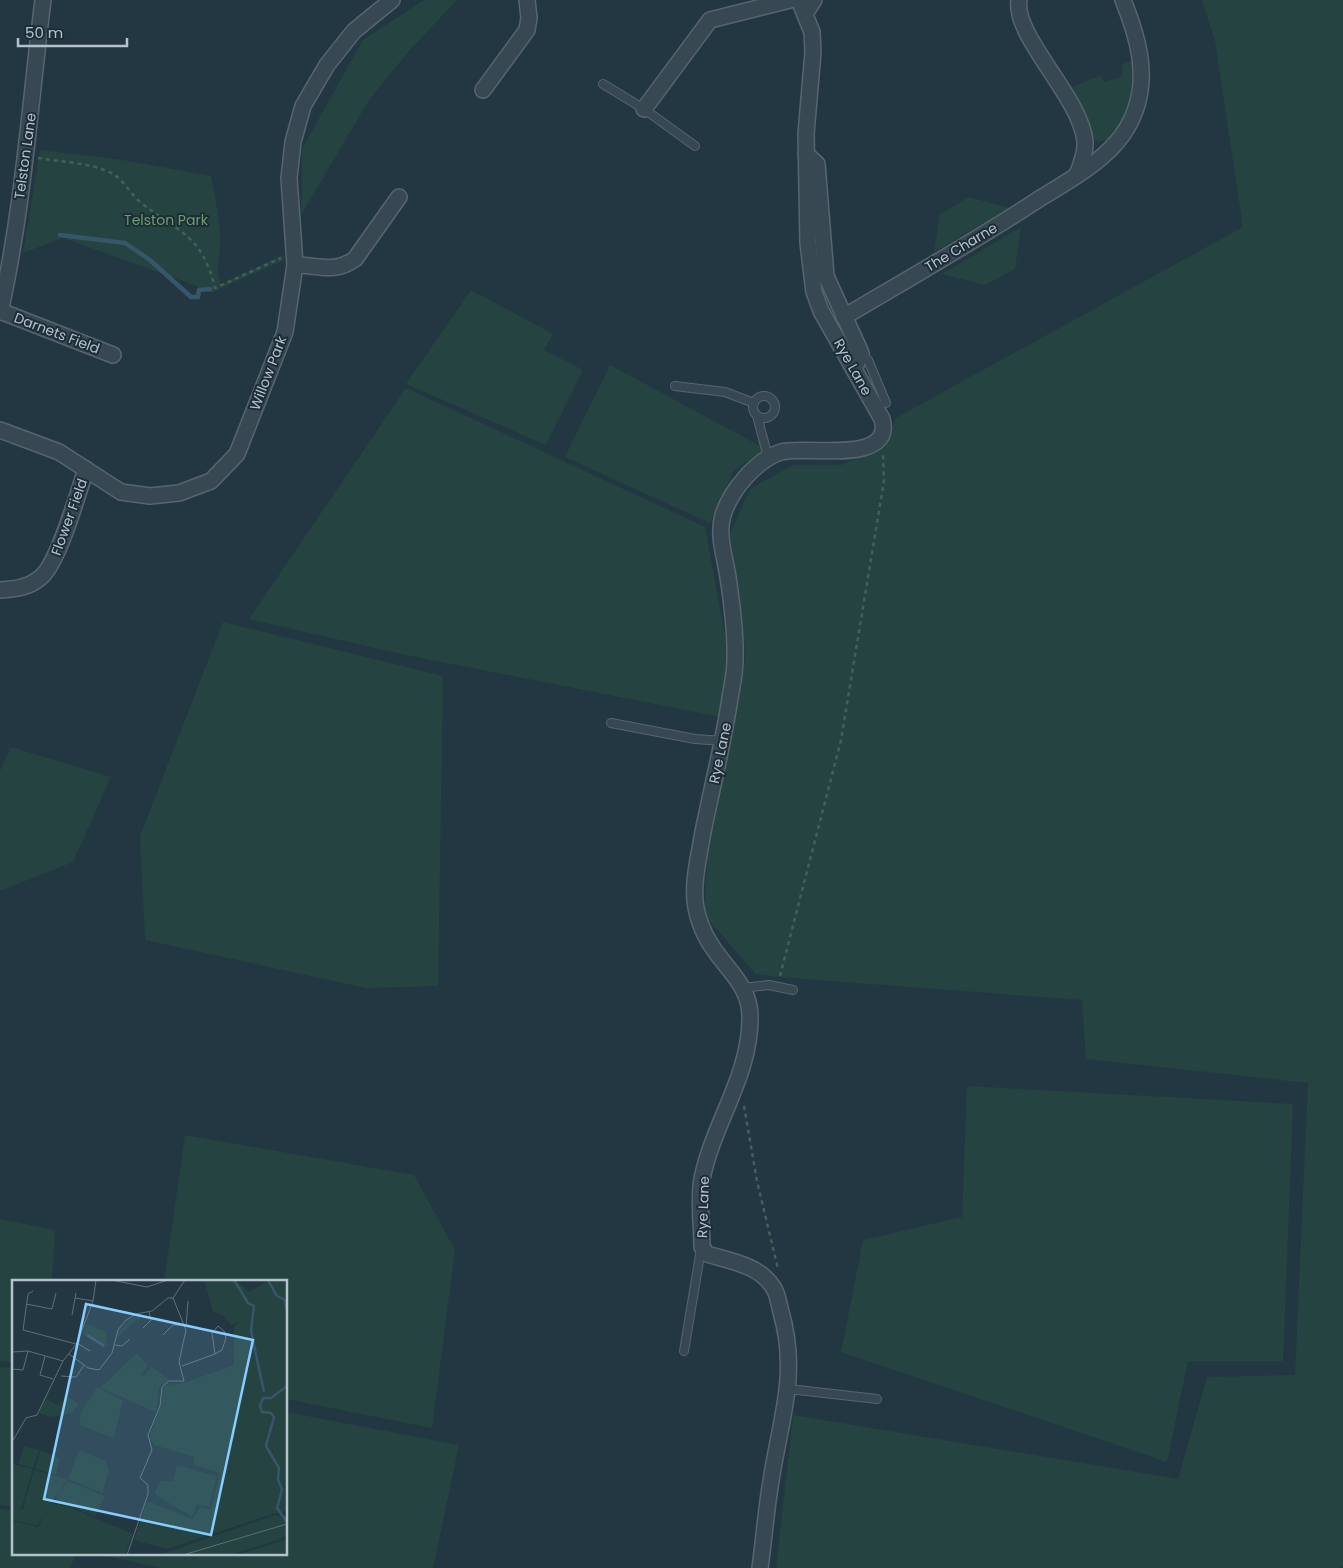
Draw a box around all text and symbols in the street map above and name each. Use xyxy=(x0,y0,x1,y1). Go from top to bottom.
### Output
scale bar xyxy=(18,15,126,47)
text: 50 m xyxy=(25,22,63,43)
street label: Telston Lane xyxy=(9,111,41,200)
park label: Telston Park xyxy=(124,210,209,230)
street label: The Charne xyxy=(921,217,1001,276)
street label: Darnets Field xyxy=(11,307,103,359)
street label: Willow Park xyxy=(245,332,292,413)
street label: Rye Lane xyxy=(829,335,877,399)
street label: Flower Field xyxy=(46,476,92,558)
street label: Rye Lane xyxy=(704,720,736,785)
street label: Rye Lane xyxy=(692,1175,714,1238)
inset map xyxy=(12,1280,288,1556)

